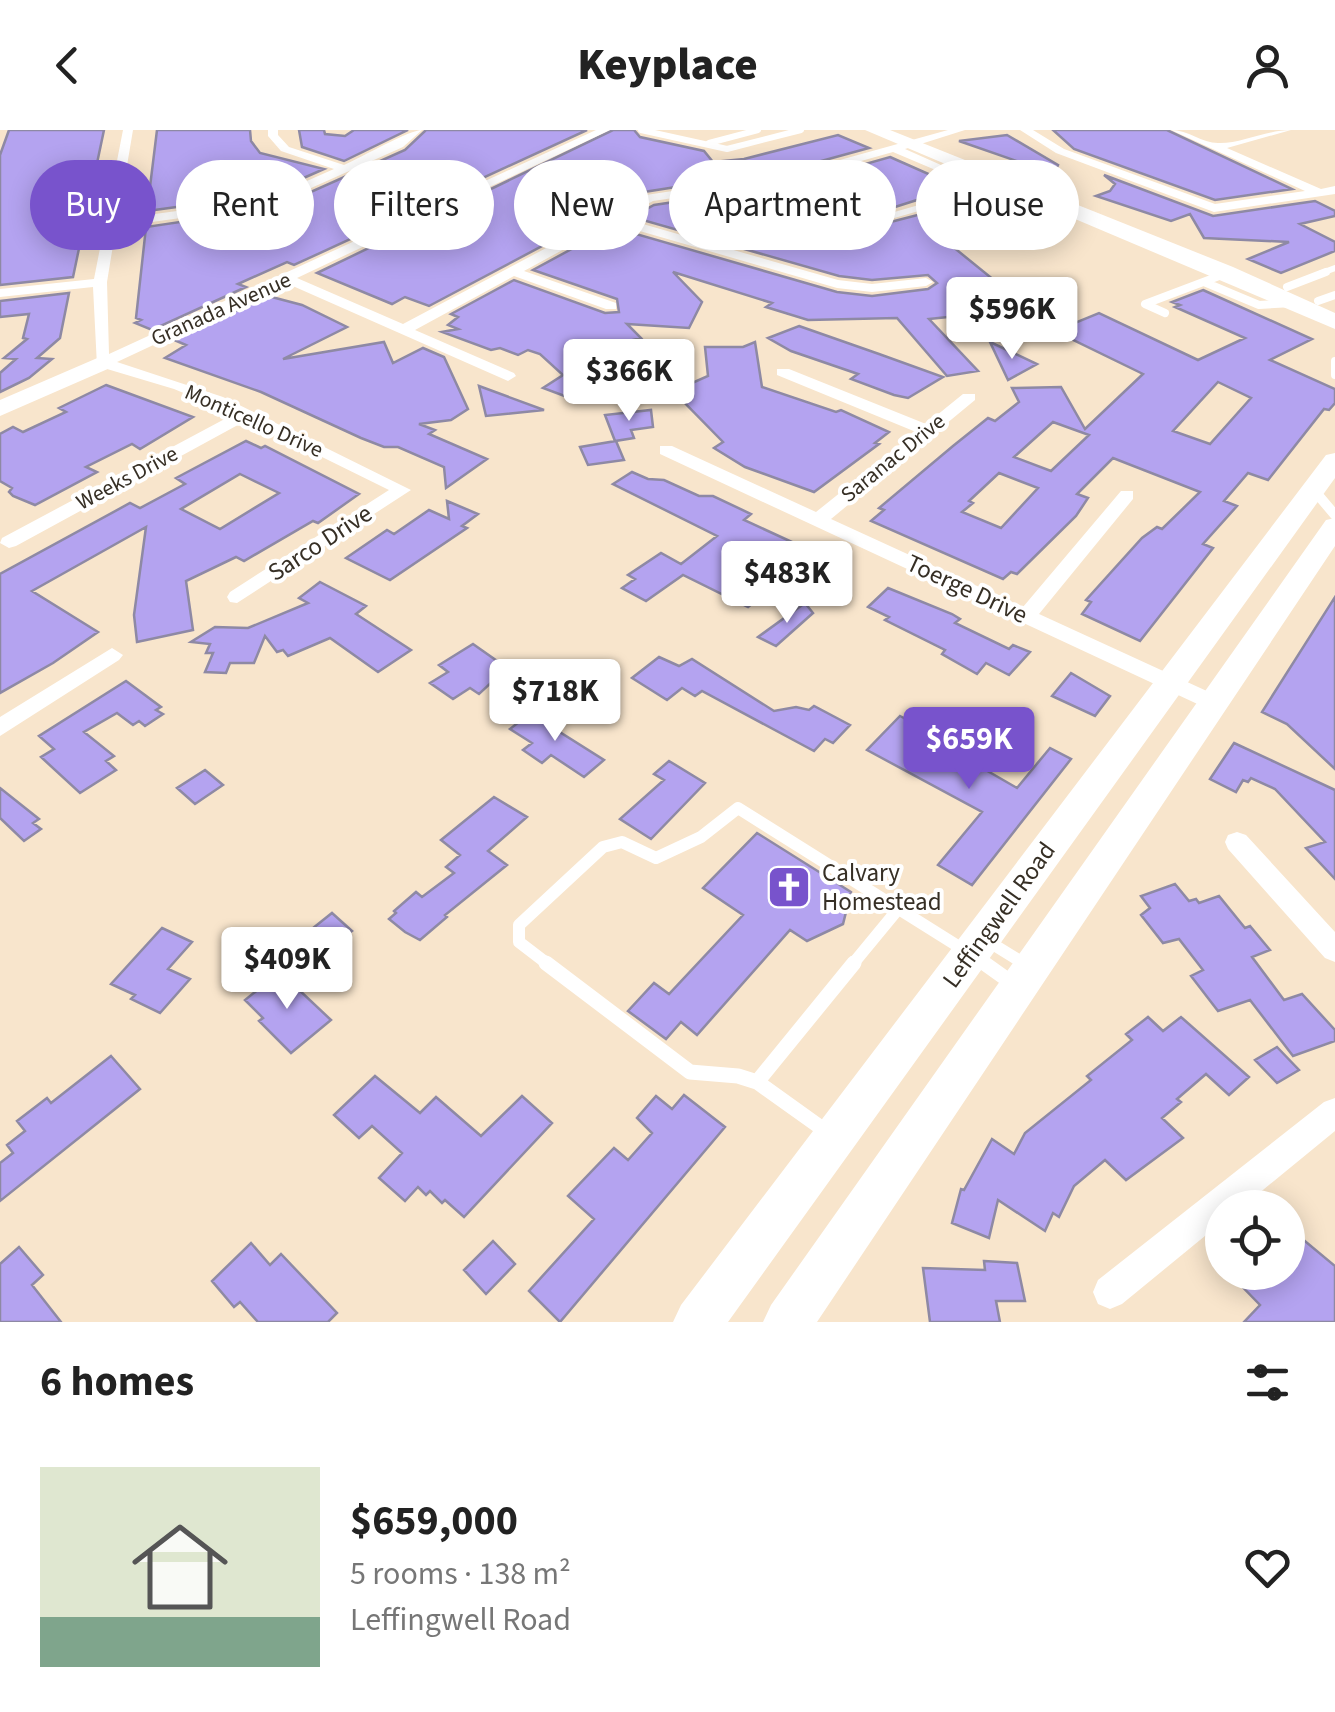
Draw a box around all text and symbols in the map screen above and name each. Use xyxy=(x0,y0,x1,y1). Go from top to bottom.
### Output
text: Keyplace xyxy=(577,33,758,97)
icon: back xyxy=(40,38,95,93)
icon: person xyxy=(1240,38,1295,93)
chip: Buy xyxy=(30,160,156,250)
chip: Rent xyxy=(176,160,314,250)
chip: Filters xyxy=(334,160,494,250)
chip: New xyxy=(514,160,649,250)
chip: Apartment xyxy=(669,160,896,250)
chip: House xyxy=(916,160,1079,250)
street label: Granada Avenue xyxy=(146,264,296,354)
pin: $596K xyxy=(942,277,1082,362)
text: $596K xyxy=(968,286,1056,332)
pin: $366K xyxy=(559,339,699,424)
text: $366K xyxy=(585,348,673,394)
street label: Monticello Drive xyxy=(180,376,328,466)
street label: Saranac Drive xyxy=(834,406,952,510)
street label: Weeks Drive xyxy=(70,438,184,518)
street label: Sarco Drive xyxy=(261,496,379,590)
pin: $483K xyxy=(717,541,857,626)
street label: Toerge Drive xyxy=(900,545,1034,633)
text: $483K xyxy=(743,550,831,596)
pin: $718K xyxy=(485,659,625,744)
text: $718K xyxy=(511,668,599,714)
pin: $659K xyxy=(899,707,1039,792)
text: $659K xyxy=(925,716,1013,762)
street label: Leffingwell Road xyxy=(934,835,1064,995)
place label: Calvary Homestead xyxy=(822,855,942,920)
church icon: Calvary Homestead xyxy=(766,864,812,910)
pin: $409K xyxy=(217,927,357,1012)
text: $409K xyxy=(243,936,331,982)
map controls xyxy=(1205,1190,1305,1290)
button: locate xyxy=(1205,1190,1305,1290)
text: 6 homes xyxy=(40,1352,194,1412)
icon: filters xyxy=(1240,1355,1295,1410)
text: $659,000 xyxy=(350,1491,518,1551)
icon: home xyxy=(120,1507,240,1627)
icon: heart xyxy=(1240,1540,1295,1595)
text: 5 rooms · 138 m² xyxy=(350,1551,571,1597)
text: Leffingwell Road xyxy=(350,1597,571,1643)

